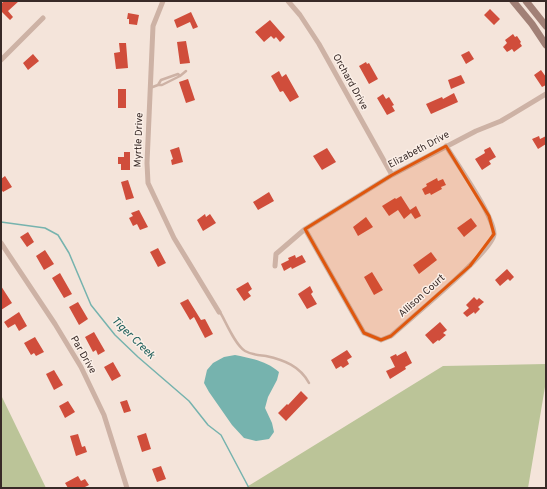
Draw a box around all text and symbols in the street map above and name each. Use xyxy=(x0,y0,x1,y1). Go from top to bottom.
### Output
street label: Orchard Drive xyxy=(329,52,371,112)
street label: Myrtle Drive xyxy=(132,112,146,168)
street label: Elizabeth Drive xyxy=(386,128,452,172)
street label: Allison Court xyxy=(396,272,448,320)
water label: Tiger Creek xyxy=(108,314,158,362)
street label: Par Drive xyxy=(67,334,99,376)

